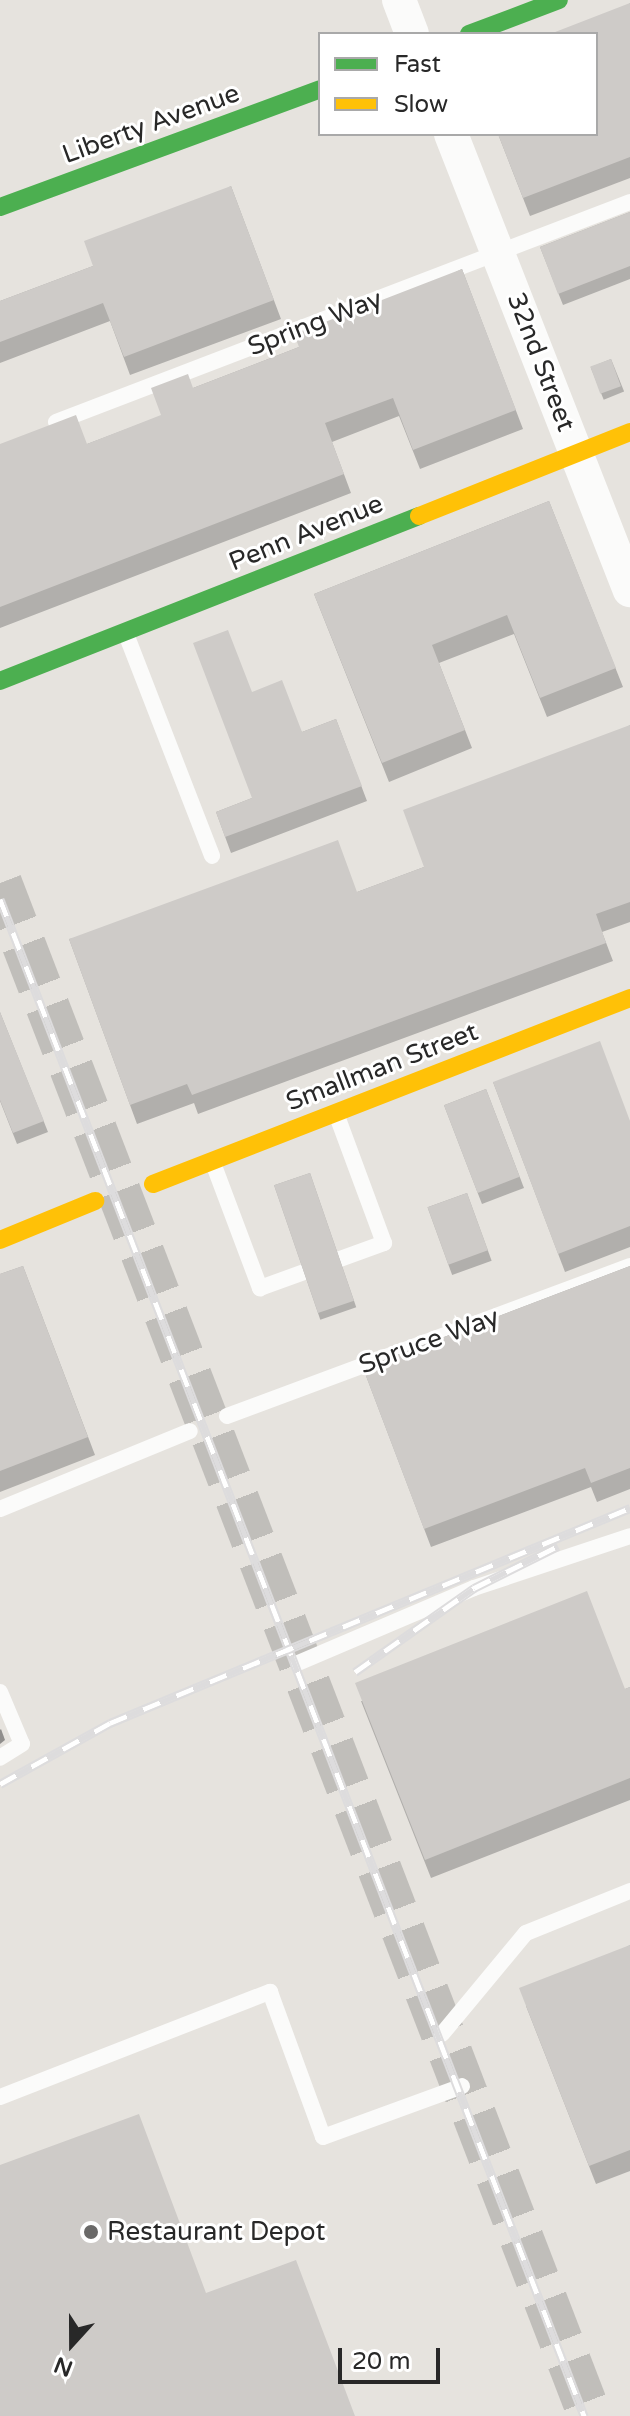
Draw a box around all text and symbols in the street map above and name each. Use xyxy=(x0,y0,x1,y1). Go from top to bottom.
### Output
legend xyxy=(318,32,598,136)
text: Fast xyxy=(394,50,441,79)
street label: Liberty Avenue xyxy=(58,78,244,170)
text: Slow xyxy=(394,90,448,119)
street label: Spring Way xyxy=(243,283,387,363)
street label: 32nd Street xyxy=(500,288,582,436)
street label: Penn Avenue xyxy=(224,488,388,578)
street label: Smallman Street xyxy=(282,1016,482,1118)
street label: Spruce Way xyxy=(355,1301,503,1381)
place label: Restaurant Depot xyxy=(107,2216,325,2248)
marker: Restaurant Depot xyxy=(82,2223,100,2241)
north arrow xyxy=(32,2304,112,2384)
scale bar xyxy=(342,2332,444,2382)
text: 20 m xyxy=(352,2347,410,2376)
text: N xyxy=(50,2351,76,2382)

